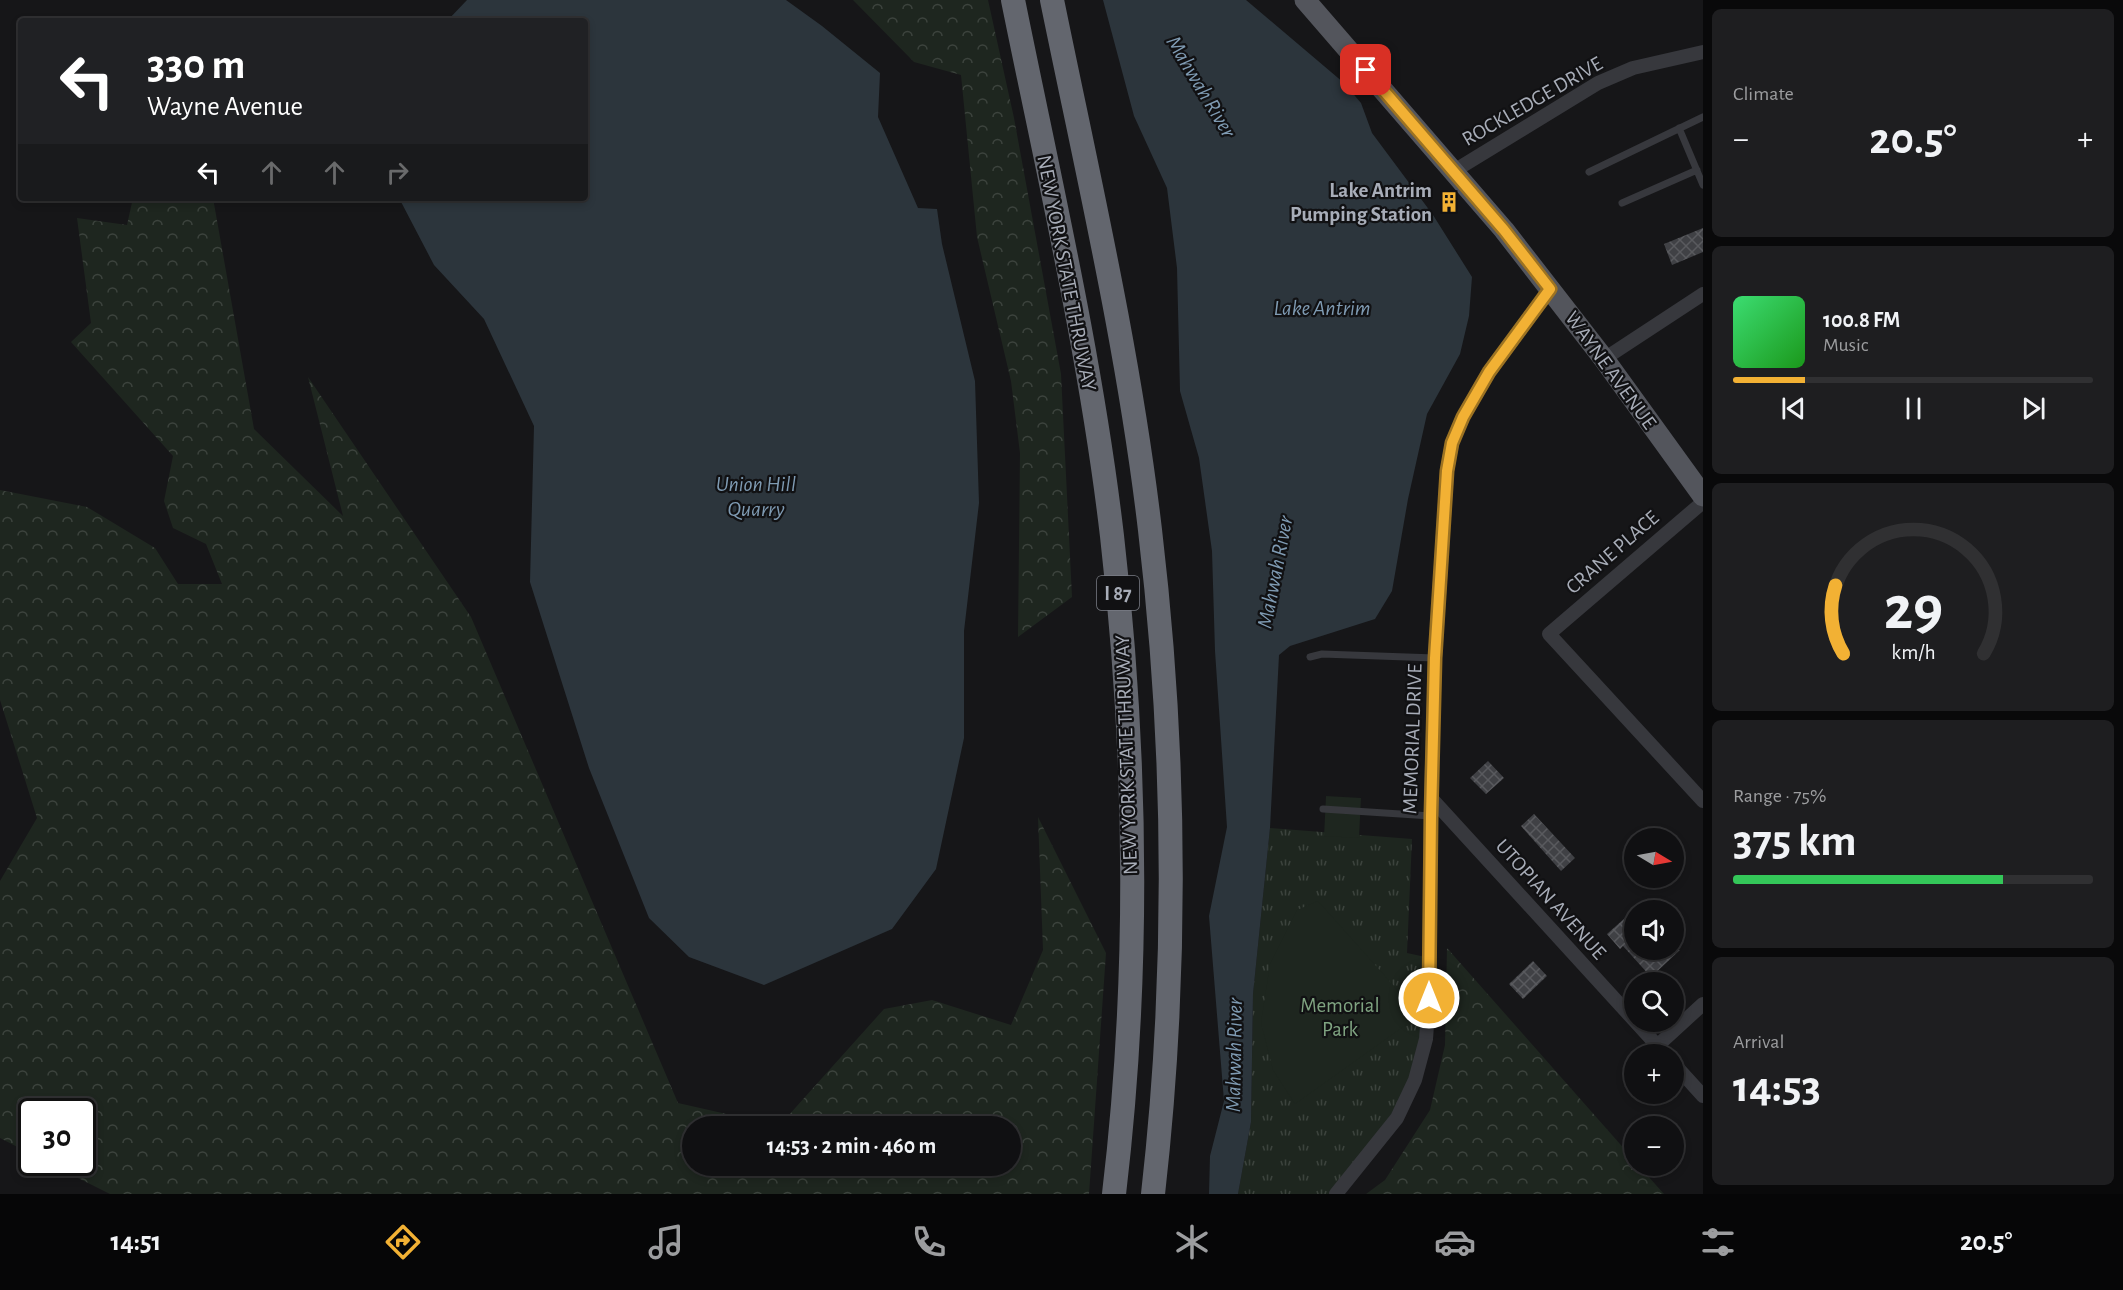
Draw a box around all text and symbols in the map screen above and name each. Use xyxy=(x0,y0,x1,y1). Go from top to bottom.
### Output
water label: Mahwah River xyxy=(1162,32,1240,142)
icon: left xyxy=(48,42,126,120)
text: 330 m xyxy=(147,44,245,86)
pin xyxy=(1340,44,1391,95)
icon: arrive xyxy=(1349,53,1382,86)
street label: ROCKLEDGE DRIVE xyxy=(1458,53,1606,150)
text: Climate xyxy=(1733,84,1794,104)
text: Wayne Avenue xyxy=(147,93,303,120)
text: 20.5° xyxy=(1869,117,1957,162)
text: − xyxy=(1733,123,1749,156)
text: + xyxy=(2077,123,2093,156)
street label: NEW YORK STATE THRUWAY xyxy=(1033,153,1100,393)
icon: left xyxy=(192,156,225,189)
icon: ahead xyxy=(255,156,288,189)
icon: ahead xyxy=(318,156,351,189)
icon: right xyxy=(381,156,414,189)
place label: Lake Antrim Pumping Station xyxy=(1290,180,1432,225)
building icon: Lake Antrim Pumping Station xyxy=(1437,190,1461,214)
water label: Lake Antrim xyxy=(1273,297,1371,319)
street label: WAYNE AVENUE xyxy=(1561,308,1660,433)
text: 100.8 FM xyxy=(1823,309,1900,331)
text: Music xyxy=(1823,335,1869,355)
icon: previous xyxy=(1777,392,1810,425)
icon: pause xyxy=(1897,392,1930,425)
icon: next xyxy=(2017,392,2050,425)
water label: Union Hill Quarry xyxy=(716,473,796,520)
street label: CRANE PLACE xyxy=(1562,507,1663,598)
water label: Mahwah River xyxy=(1253,513,1297,630)
road number: I 87 xyxy=(1097,576,1139,610)
text: 29 xyxy=(1883,578,1943,640)
street label: NEW YORK STATE THRUWAY xyxy=(1112,635,1141,875)
text: km/h xyxy=(1891,642,1935,663)
street label: MEMORIAL DRIVE xyxy=(1399,663,1426,815)
text: Range · 75% xyxy=(1733,786,1826,806)
text: 375 km xyxy=(1733,819,1857,864)
north arrow xyxy=(1624,828,1684,888)
map controls xyxy=(1624,828,1684,1176)
street label: UTOPIAN AVENUE xyxy=(1491,835,1610,963)
button: sound xyxy=(1624,900,1684,960)
position arrow xyxy=(1397,966,1461,1030)
button: search xyxy=(1624,972,1684,1032)
park label: Memorial Park xyxy=(1300,995,1380,1040)
water label: Mahwah River xyxy=(1222,997,1246,1112)
text: Arrival xyxy=(1733,1032,1784,1052)
button: + xyxy=(1624,1044,1684,1104)
text: 14:53 xyxy=(1733,1065,1821,1110)
speed limit sign: 30 xyxy=(18,1098,96,1176)
button: − xyxy=(1624,1116,1684,1176)
text: 14:53 · 2 min · 460 m xyxy=(767,1135,936,1157)
icon: directions xyxy=(382,1221,424,1263)
icon: music xyxy=(645,1221,687,1263)
icon: phone xyxy=(908,1221,950,1263)
icon: climate xyxy=(1171,1221,1213,1263)
icon: car xyxy=(1434,1221,1476,1263)
icon: filters xyxy=(1697,1221,1739,1263)
text: 14:51 xyxy=(110,1228,161,1255)
text: 20.5° xyxy=(1960,1228,2012,1255)

